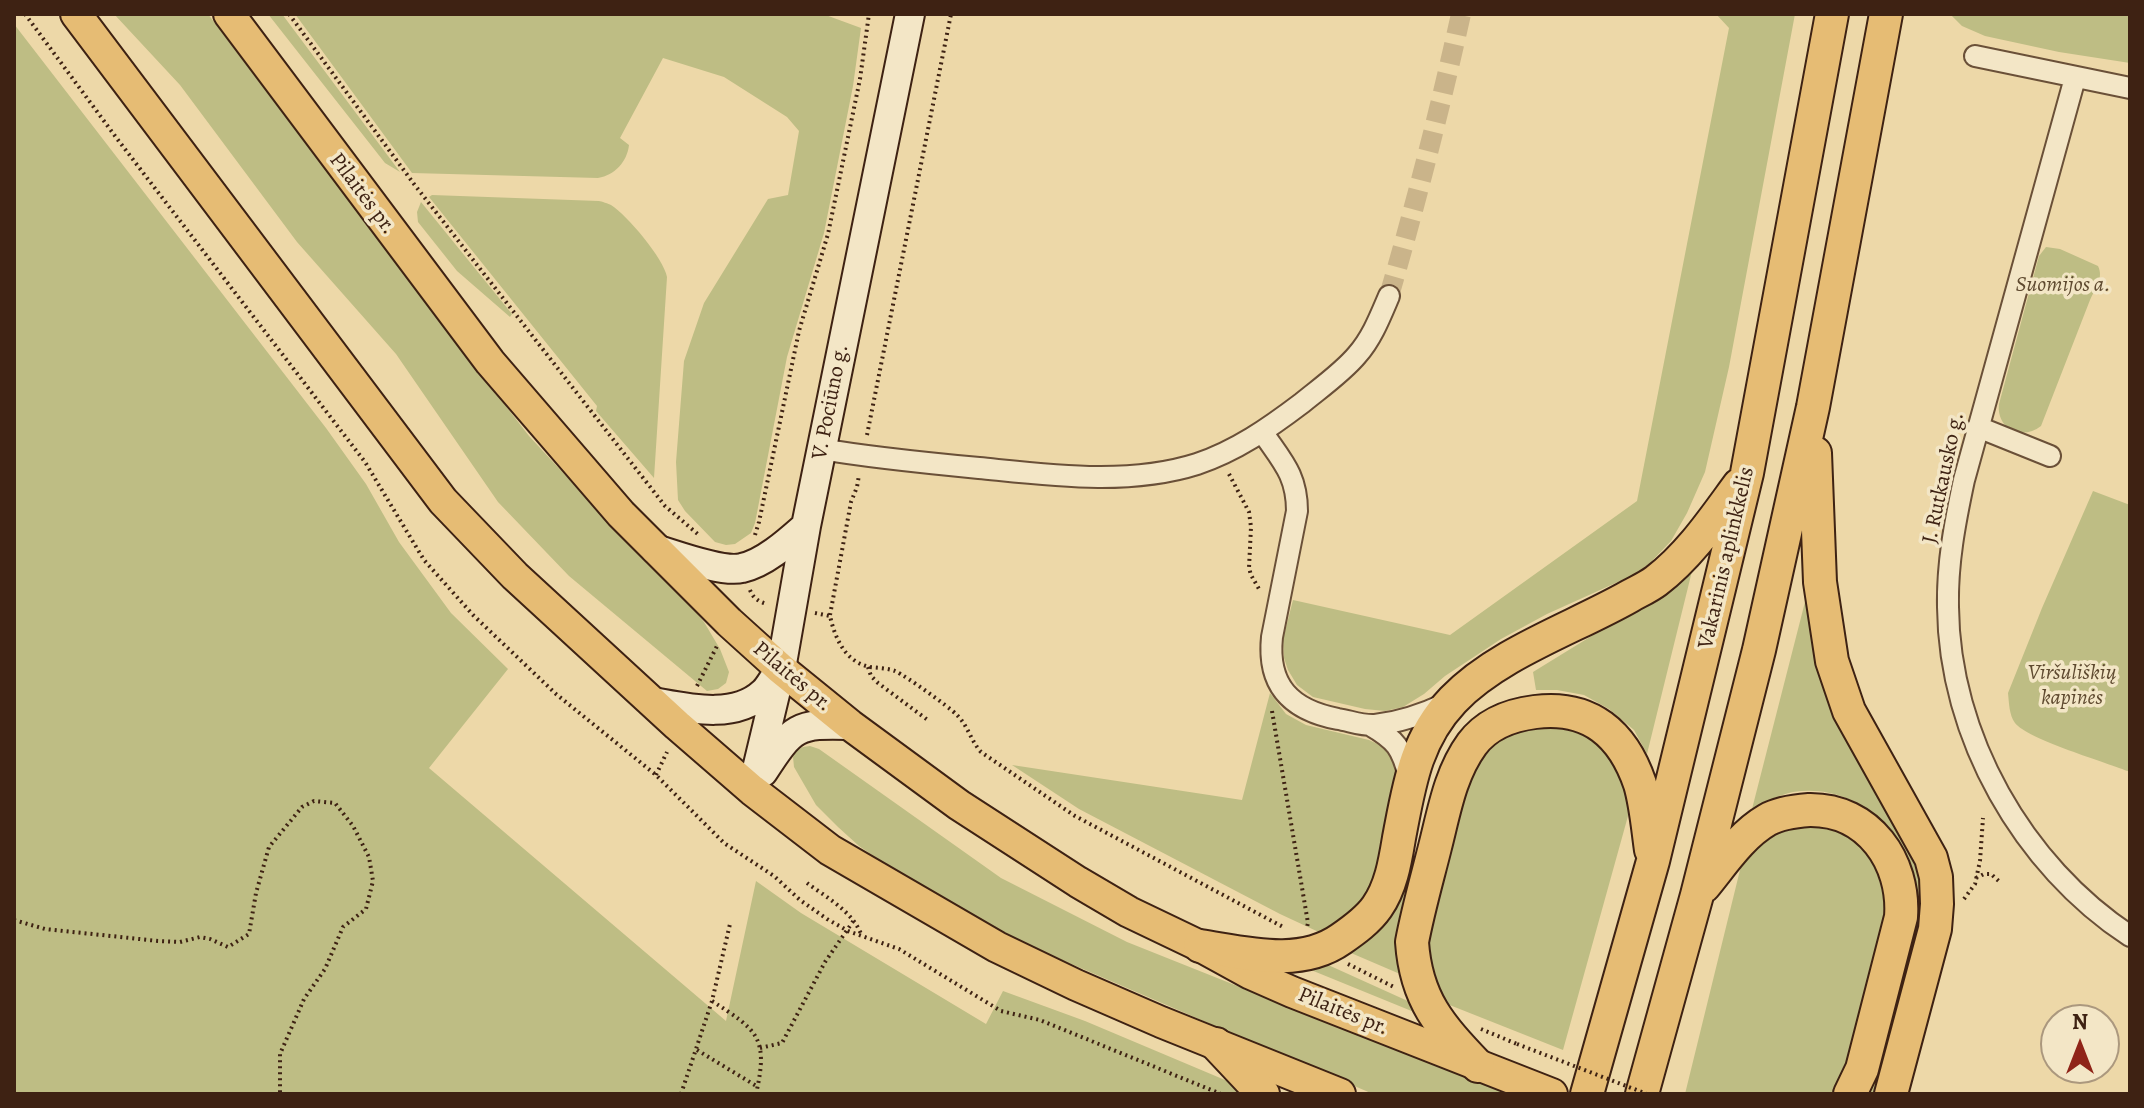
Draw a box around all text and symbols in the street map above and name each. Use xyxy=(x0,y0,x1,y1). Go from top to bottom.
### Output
street label: Pilaitės pr. xyxy=(323,148,401,240)
park label: Suomijos a. xyxy=(2015,273,2111,299)
street label: V. Pociūno g. xyxy=(807,342,855,462)
street label: J. Rutkausko g. xyxy=(1917,410,1971,546)
street label: Vakarinis aplinkkelis xyxy=(1693,464,1761,652)
street label: Pilaitės pr. xyxy=(747,636,837,718)
park label: Viršuliškių kapinės xyxy=(2028,661,2116,712)
street label: Pilaitės pr. xyxy=(1294,982,1392,1042)
north arrow xyxy=(2040,1004,2120,1084)
text: N xyxy=(2072,1007,2088,1037)

